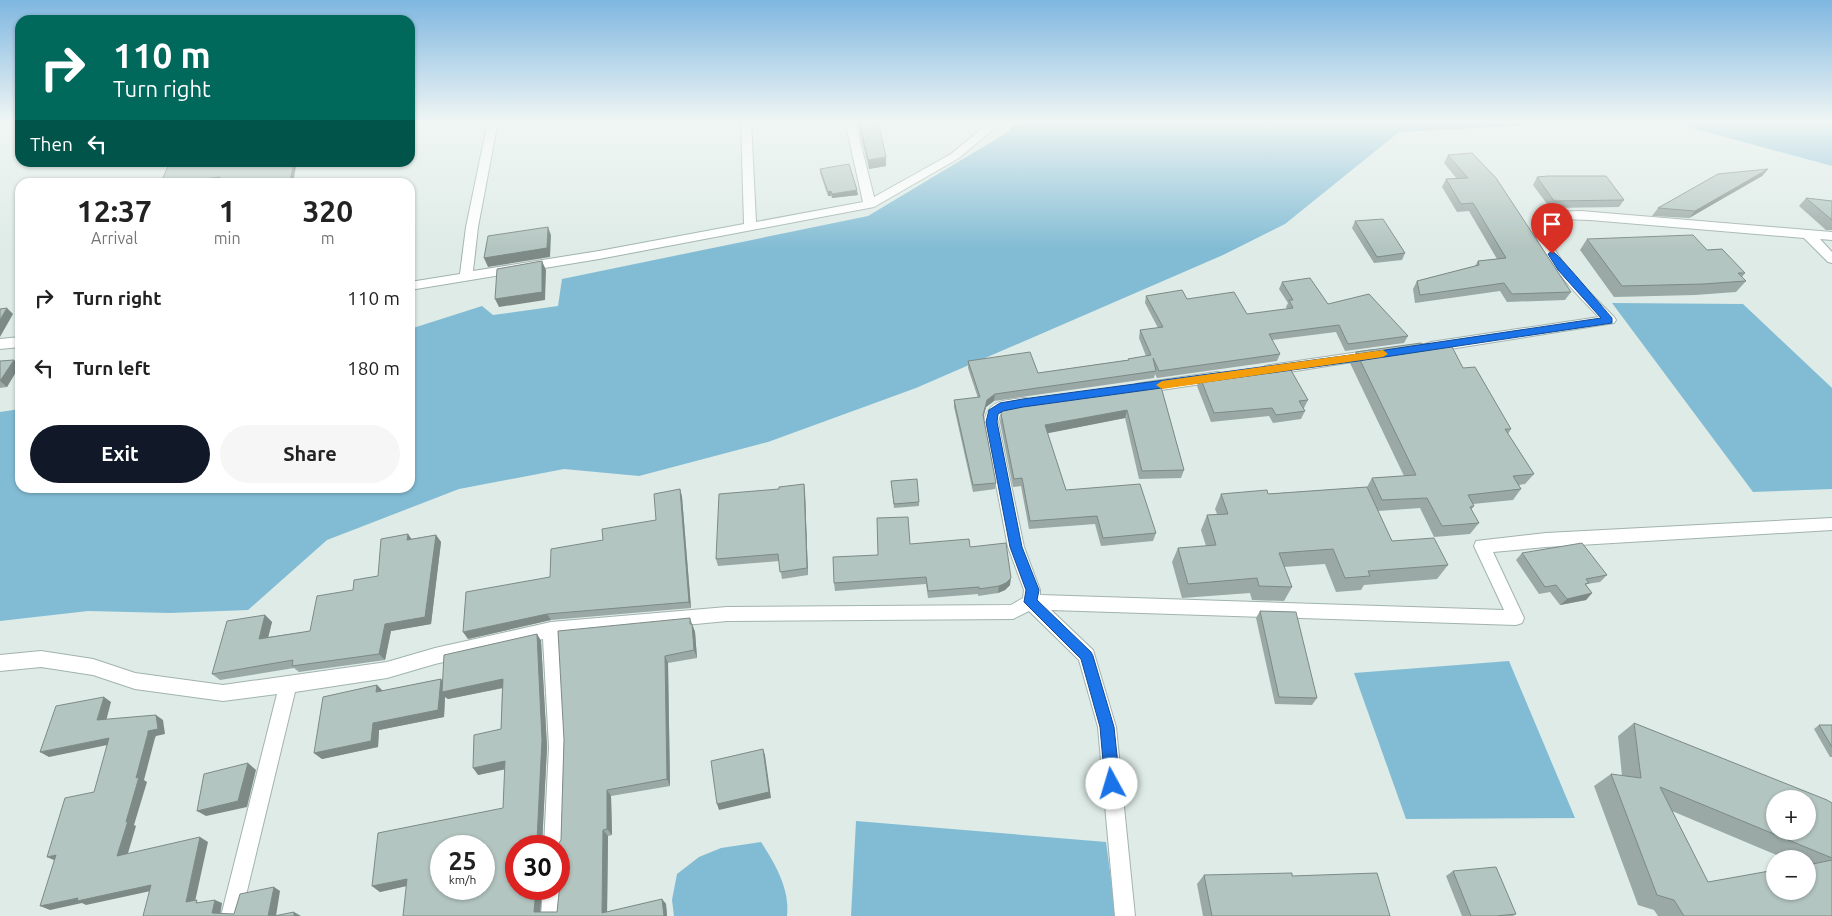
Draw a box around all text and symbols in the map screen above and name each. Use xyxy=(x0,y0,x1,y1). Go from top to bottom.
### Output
icon: right xyxy=(30,35,95,100)
text: 110 m xyxy=(113,35,211,75)
text: Turn right xyxy=(113,76,211,101)
icon: left xyxy=(83,130,111,158)
text: Then xyxy=(30,133,73,155)
text: 12:37 xyxy=(77,194,152,228)
text: 1 xyxy=(219,194,236,228)
text: 320 xyxy=(302,194,353,228)
pin xyxy=(1531,203,1573,254)
icon: arrive xyxy=(1538,210,1566,238)
text: Arrival xyxy=(91,229,138,247)
text: min xyxy=(214,229,241,247)
text: m xyxy=(321,229,335,247)
icon: right xyxy=(30,284,58,312)
text: Turn right xyxy=(73,287,161,309)
text: 110 m xyxy=(347,287,400,309)
icon: left xyxy=(30,354,58,382)
text: Turn left xyxy=(73,357,151,379)
text: 180 m xyxy=(347,357,400,379)
button: Exit xyxy=(30,425,210,483)
button: Share xyxy=(220,425,400,483)
position arrow xyxy=(1085,757,1137,809)
map controls xyxy=(1766,790,1816,900)
button: + xyxy=(1766,790,1816,840)
speed limit sign: 30 xyxy=(505,835,570,900)
text: 25 xyxy=(448,847,477,875)
button: − xyxy=(1766,850,1816,900)
text: km/h xyxy=(449,873,476,886)

